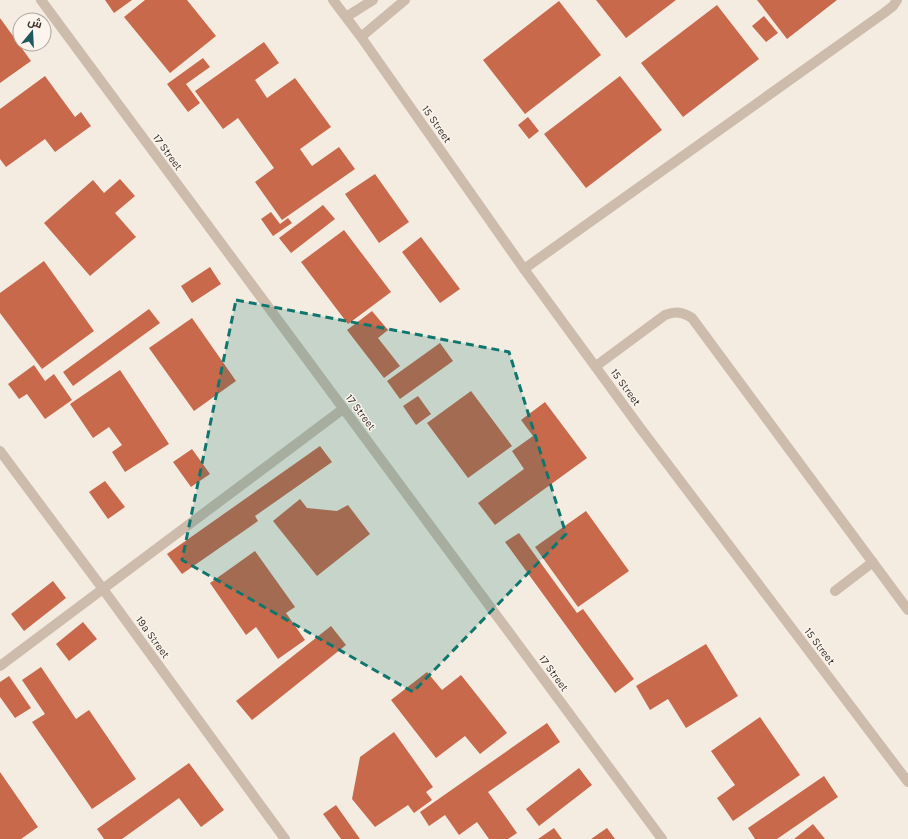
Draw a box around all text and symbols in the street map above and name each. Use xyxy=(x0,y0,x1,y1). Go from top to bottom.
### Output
north arrow xyxy=(12,12,52,52)
text: ش xyxy=(26,15,44,31)
street label: 15 Street xyxy=(419,103,454,145)
street label: 17 Street xyxy=(150,132,185,173)
street label: 15 Street xyxy=(608,366,643,408)
street label: 17 Street xyxy=(343,392,378,433)
street label: 19a Street xyxy=(133,614,172,661)
street label: 15 Street xyxy=(802,625,838,667)
street label: 17 Street xyxy=(536,653,571,694)

